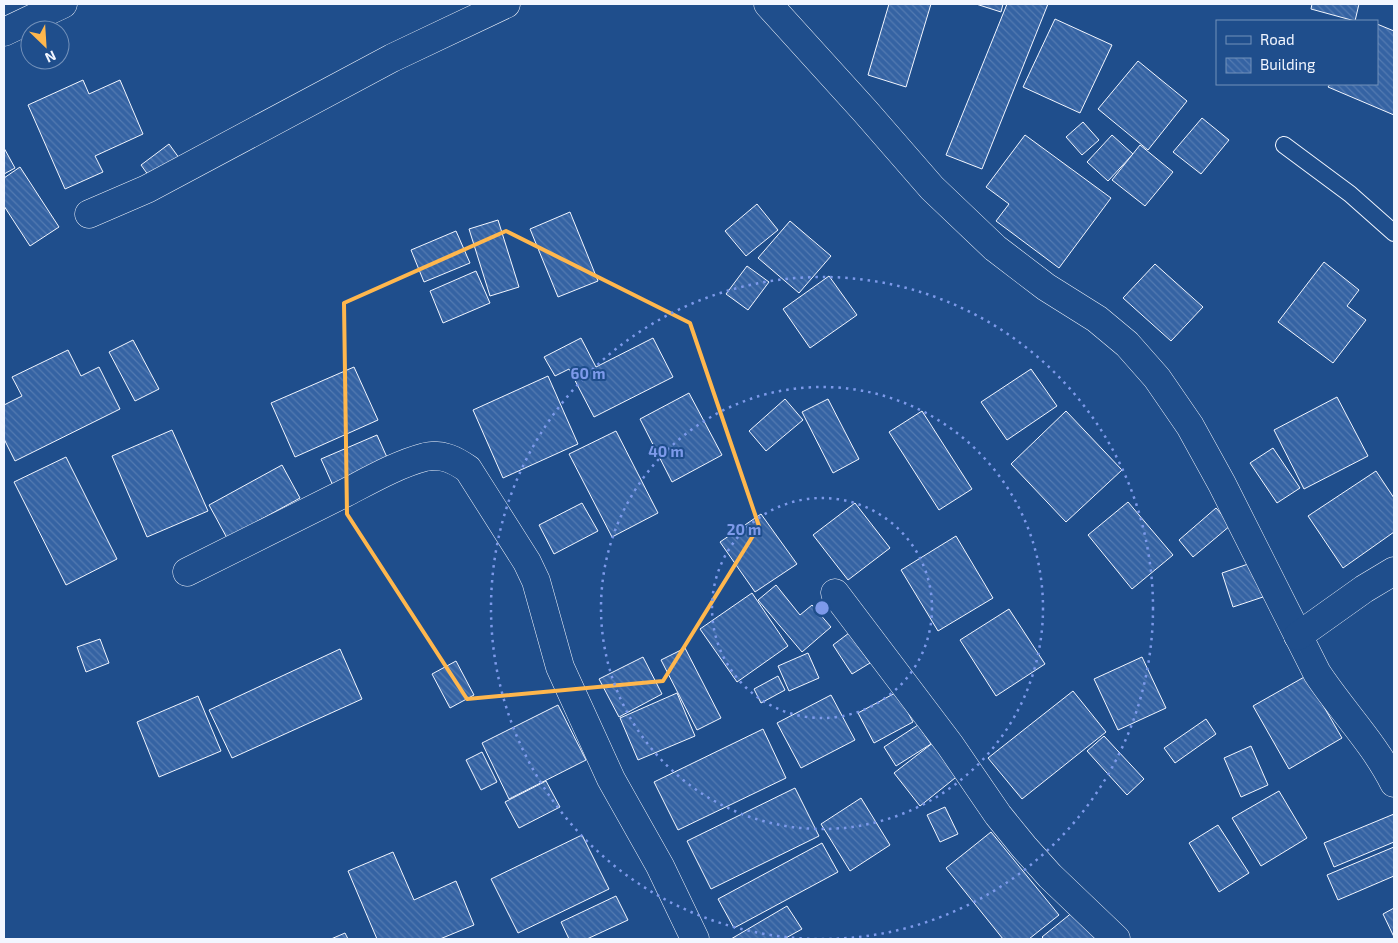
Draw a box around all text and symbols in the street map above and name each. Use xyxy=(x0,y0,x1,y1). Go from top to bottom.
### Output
north arrow xyxy=(20,20,70,70)
legend xyxy=(1216,20,1378,85)
text: Road xyxy=(1260,30,1295,48)
text: N xyxy=(43,47,59,67)
text: Building xyxy=(1260,55,1316,73)
text: 60 m xyxy=(571,364,605,382)
text: 40 m xyxy=(648,442,684,460)
text: 20 m xyxy=(727,520,761,538)
centre of rings xyxy=(813,599,831,617)

